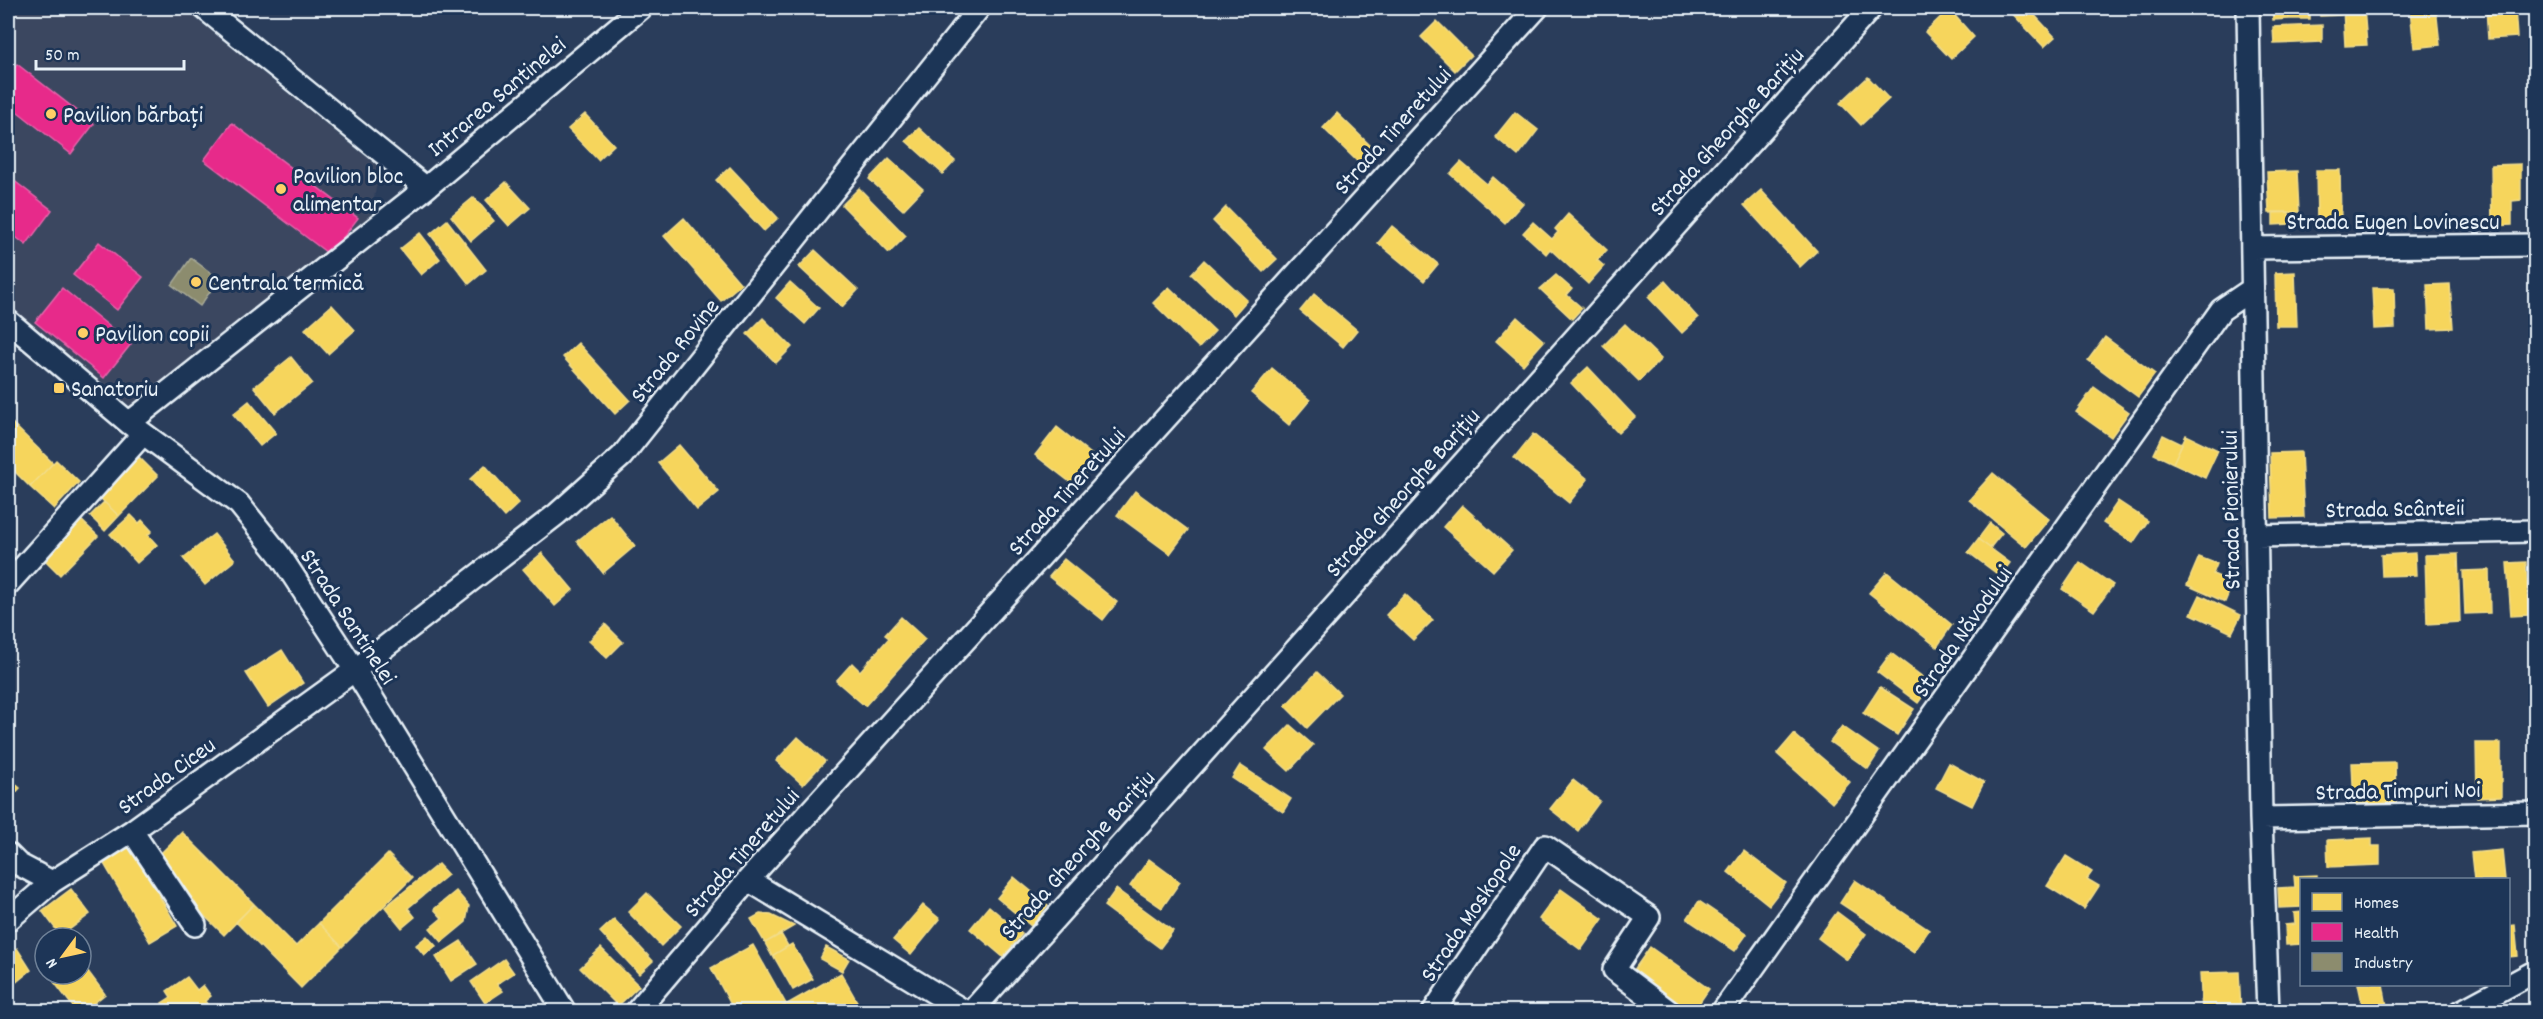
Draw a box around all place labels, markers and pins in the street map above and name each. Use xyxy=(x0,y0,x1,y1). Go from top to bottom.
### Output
place label: Pavilion bărbați xyxy=(63,100,203,134)
marker: Pavilion bărbați xyxy=(44,107,58,121)
place label: Pavilion bloc alimentar xyxy=(293,161,403,223)
marker: Pavilion bloc alimentar xyxy=(274,182,288,196)
place label: Centrala termică xyxy=(208,268,364,302)
marker: Centrala termică xyxy=(189,275,203,289)
place label: Pavilion copii xyxy=(95,319,209,353)
marker: Pavilion copii xyxy=(76,326,90,340)
place label: Sanatoriu xyxy=(71,374,158,408)
marker: Sanatoriu xyxy=(52,381,66,395)

